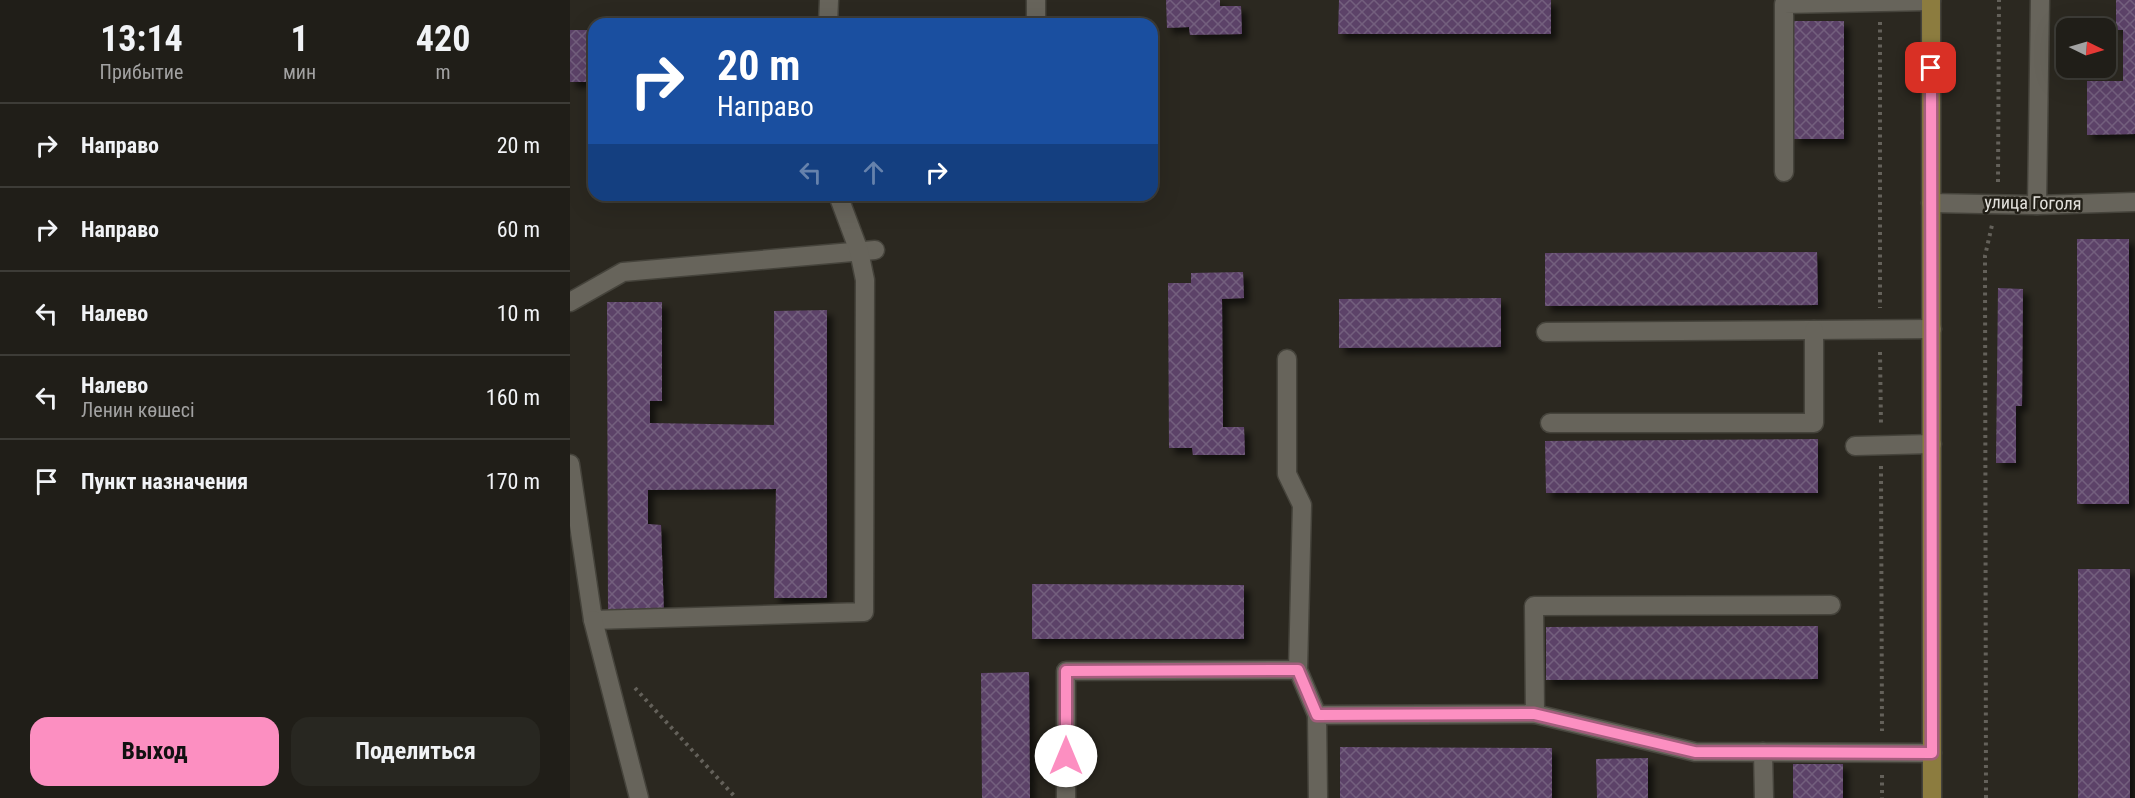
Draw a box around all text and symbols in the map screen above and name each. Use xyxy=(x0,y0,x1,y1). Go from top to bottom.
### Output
text: 13:14 xyxy=(100,18,183,60)
text: 1 xyxy=(290,18,309,60)
text: 420 xyxy=(416,18,470,60)
north arrow xyxy=(2056,18,2116,78)
map controls xyxy=(2056,18,2116,78)
text: 20 m xyxy=(717,41,800,90)
icon: right xyxy=(618,42,696,120)
pin xyxy=(1905,42,1956,93)
icon: arrive xyxy=(1914,51,1947,84)
text: Прибытие xyxy=(100,60,183,84)
text: мин xyxy=(283,60,316,84)
text: m xyxy=(436,60,451,84)
text: Направо xyxy=(717,91,814,123)
icon: right xyxy=(30,129,63,162)
text: Направо xyxy=(81,133,159,158)
text: 20 m xyxy=(497,133,540,158)
icon: left xyxy=(794,156,827,189)
icon: ahead xyxy=(857,156,890,189)
icon: right xyxy=(920,156,953,189)
street label: улица Гоголя xyxy=(1984,191,2082,214)
icon: right xyxy=(30,213,63,246)
text: Направо xyxy=(81,217,159,242)
text: 60 m xyxy=(497,217,540,242)
icon: left xyxy=(30,297,63,330)
text: Налево xyxy=(81,301,148,326)
text: 10 m xyxy=(497,301,540,326)
text: Налево xyxy=(81,373,148,398)
icon: left xyxy=(30,381,63,414)
text: 160 m xyxy=(486,385,540,410)
text: Ленин көшесі xyxy=(81,398,195,422)
icon: arrive xyxy=(30,465,63,498)
text: Пункт назначения xyxy=(81,469,248,494)
text: 170 m xyxy=(486,469,540,494)
button: Выход xyxy=(30,717,279,786)
button: Поделиться xyxy=(291,717,540,786)
position arrow xyxy=(1034,724,1098,788)

